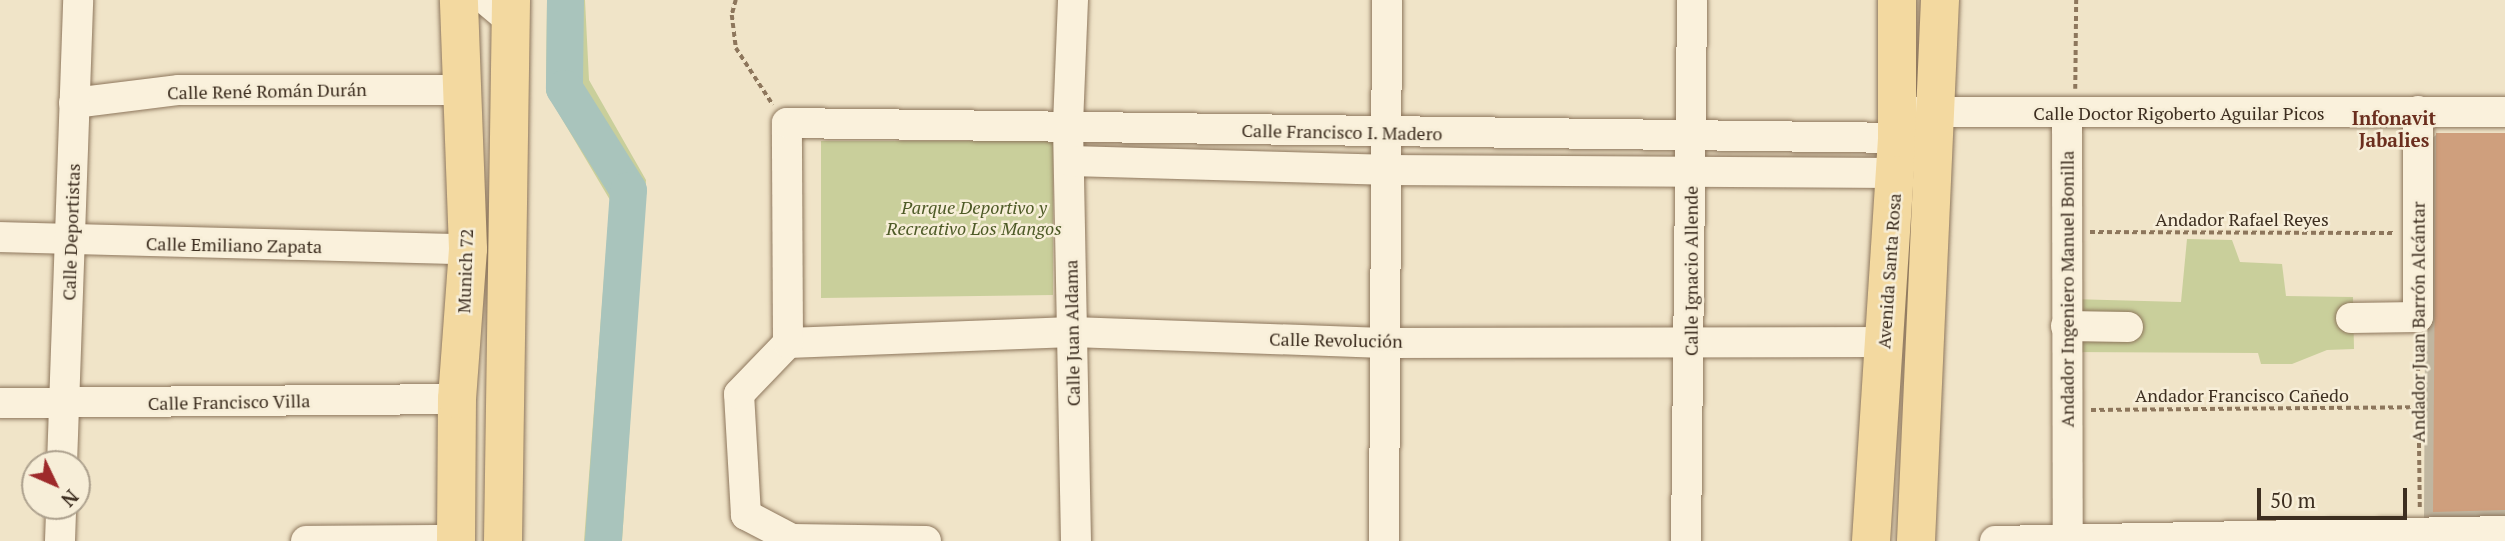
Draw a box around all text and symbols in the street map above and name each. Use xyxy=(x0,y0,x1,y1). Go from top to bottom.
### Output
street label: Calle René Román Durán xyxy=(167,78,367,104)
street label: Calle Doctor Rigoberto Aguilar Picos xyxy=(2033,102,2325,124)
district label: Infonavit Jabalies xyxy=(2352,107,2436,151)
street label: Calle Francisco I. Madero xyxy=(1241,119,1443,145)
street label: Andador Ingeniero Manuel Bonilla xyxy=(2056,151,2078,427)
street label: Calle Deportistas xyxy=(58,163,84,301)
street label: Calle Ignacio Allende xyxy=(1680,186,1702,356)
street label: Avenida Santa Rosa xyxy=(1873,192,1905,350)
park label: Parque Deportivo y Recreativo Los Mangos xyxy=(886,197,1062,240)
street label: Andador Juan Barrón Alcántar xyxy=(2407,201,2429,443)
street label: Andador Rafael Reyes xyxy=(2155,208,2329,230)
street label: Munich 72 xyxy=(453,228,477,314)
street label: Calle Emiliano Zapata xyxy=(146,233,322,257)
street label: Calle Juan Aldama xyxy=(1060,259,1084,407)
street label: Calle Revolución xyxy=(1269,328,1403,352)
street label: Andador Francisco Cañedo xyxy=(2135,384,2349,406)
street label: Calle Francisco Villa xyxy=(147,390,311,414)
north arrow xyxy=(21,450,91,520)
scale bar xyxy=(2260,475,2410,518)
text: N xyxy=(56,485,84,512)
text: 50 m xyxy=(2270,486,2316,514)

